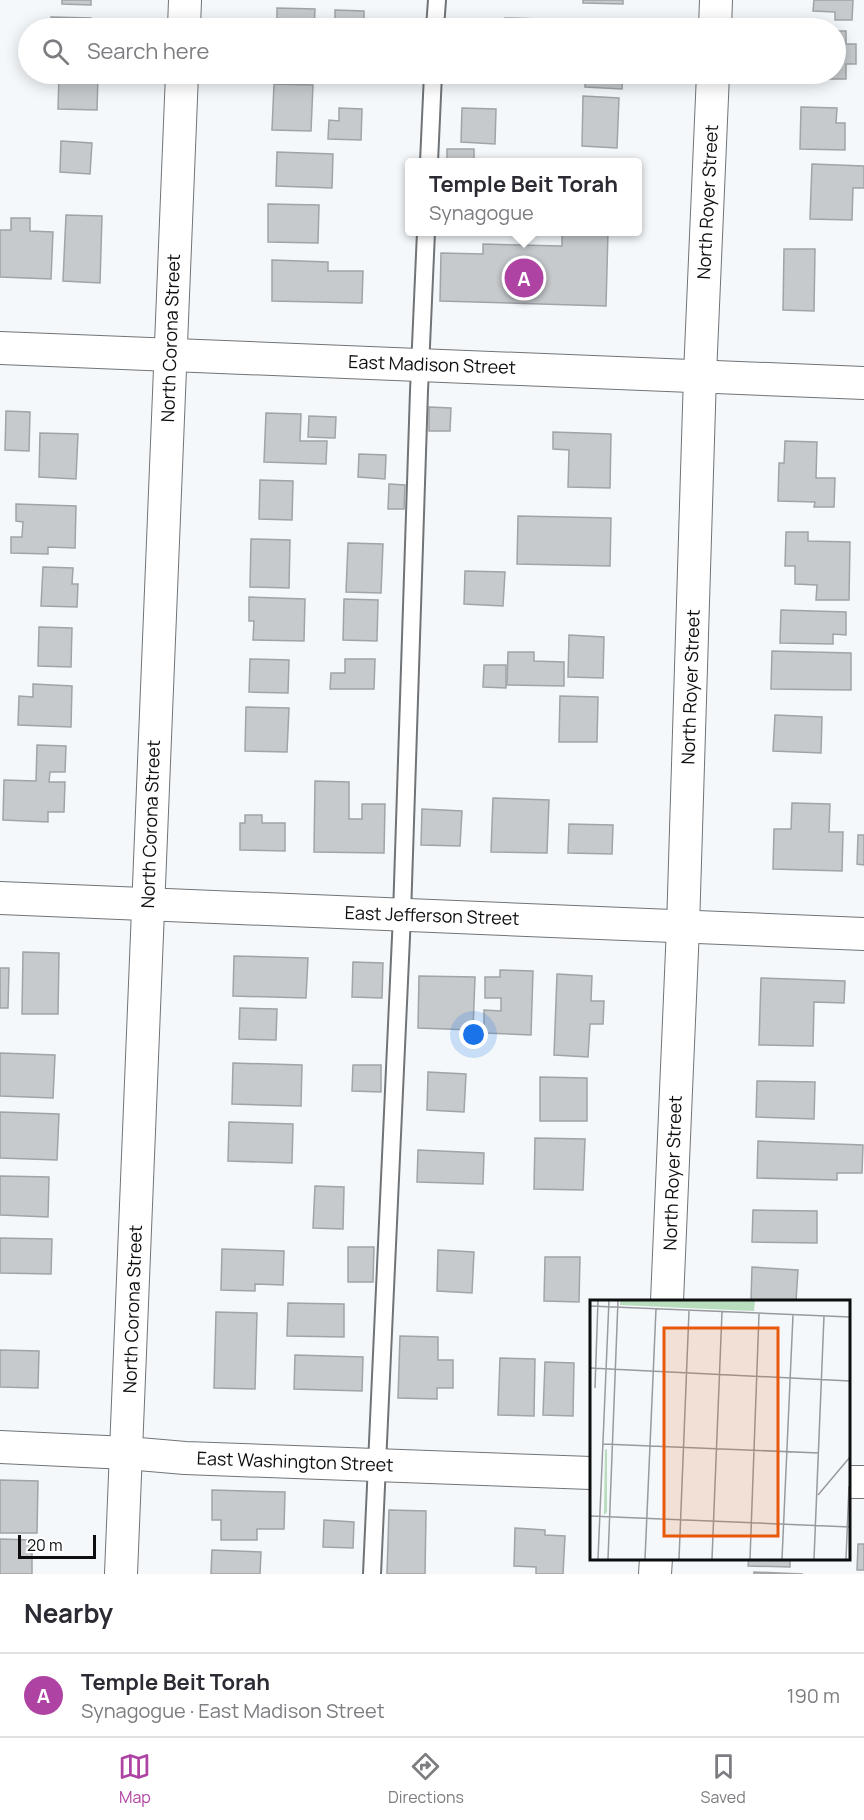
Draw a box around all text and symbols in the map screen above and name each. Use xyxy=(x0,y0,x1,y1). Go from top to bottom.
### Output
search box xyxy=(18,18,846,84)
icon: search xyxy=(39,35,72,68)
text: Search here xyxy=(87,36,209,66)
street label: North Royer Street xyxy=(691,124,723,280)
popup xyxy=(405,158,642,236)
text: Temple Beit Torah xyxy=(429,169,618,199)
text: Synagogue xyxy=(429,199,534,226)
street label: North Corona Street xyxy=(155,253,185,423)
pin: A xyxy=(504,256,544,300)
street label: East Madison Street xyxy=(348,349,516,379)
street label: North Royer Street xyxy=(675,609,705,765)
street label: North Corona Street xyxy=(135,739,165,909)
street label: East Jefferson Street xyxy=(344,900,520,930)
your location xyxy=(459,1020,488,1049)
street label: North Royer Street xyxy=(657,1095,687,1251)
street label: North Corona Street xyxy=(117,1224,147,1394)
inset map xyxy=(590,1300,849,1559)
street label: East Washington Street xyxy=(196,1446,394,1476)
scale bar xyxy=(18,1532,96,1560)
text: 20 m xyxy=(27,1534,63,1556)
text: Nearby xyxy=(24,1595,113,1631)
text: Temple Beit Torah xyxy=(81,1667,270,1697)
text: A xyxy=(37,1682,50,1709)
text: 190 m xyxy=(787,1682,840,1709)
text: Synagogue · East Madison Street xyxy=(81,1697,385,1724)
tab: Map xyxy=(118,1750,151,1808)
tab: Directions xyxy=(388,1750,464,1808)
tab: Saved xyxy=(701,1750,746,1808)

